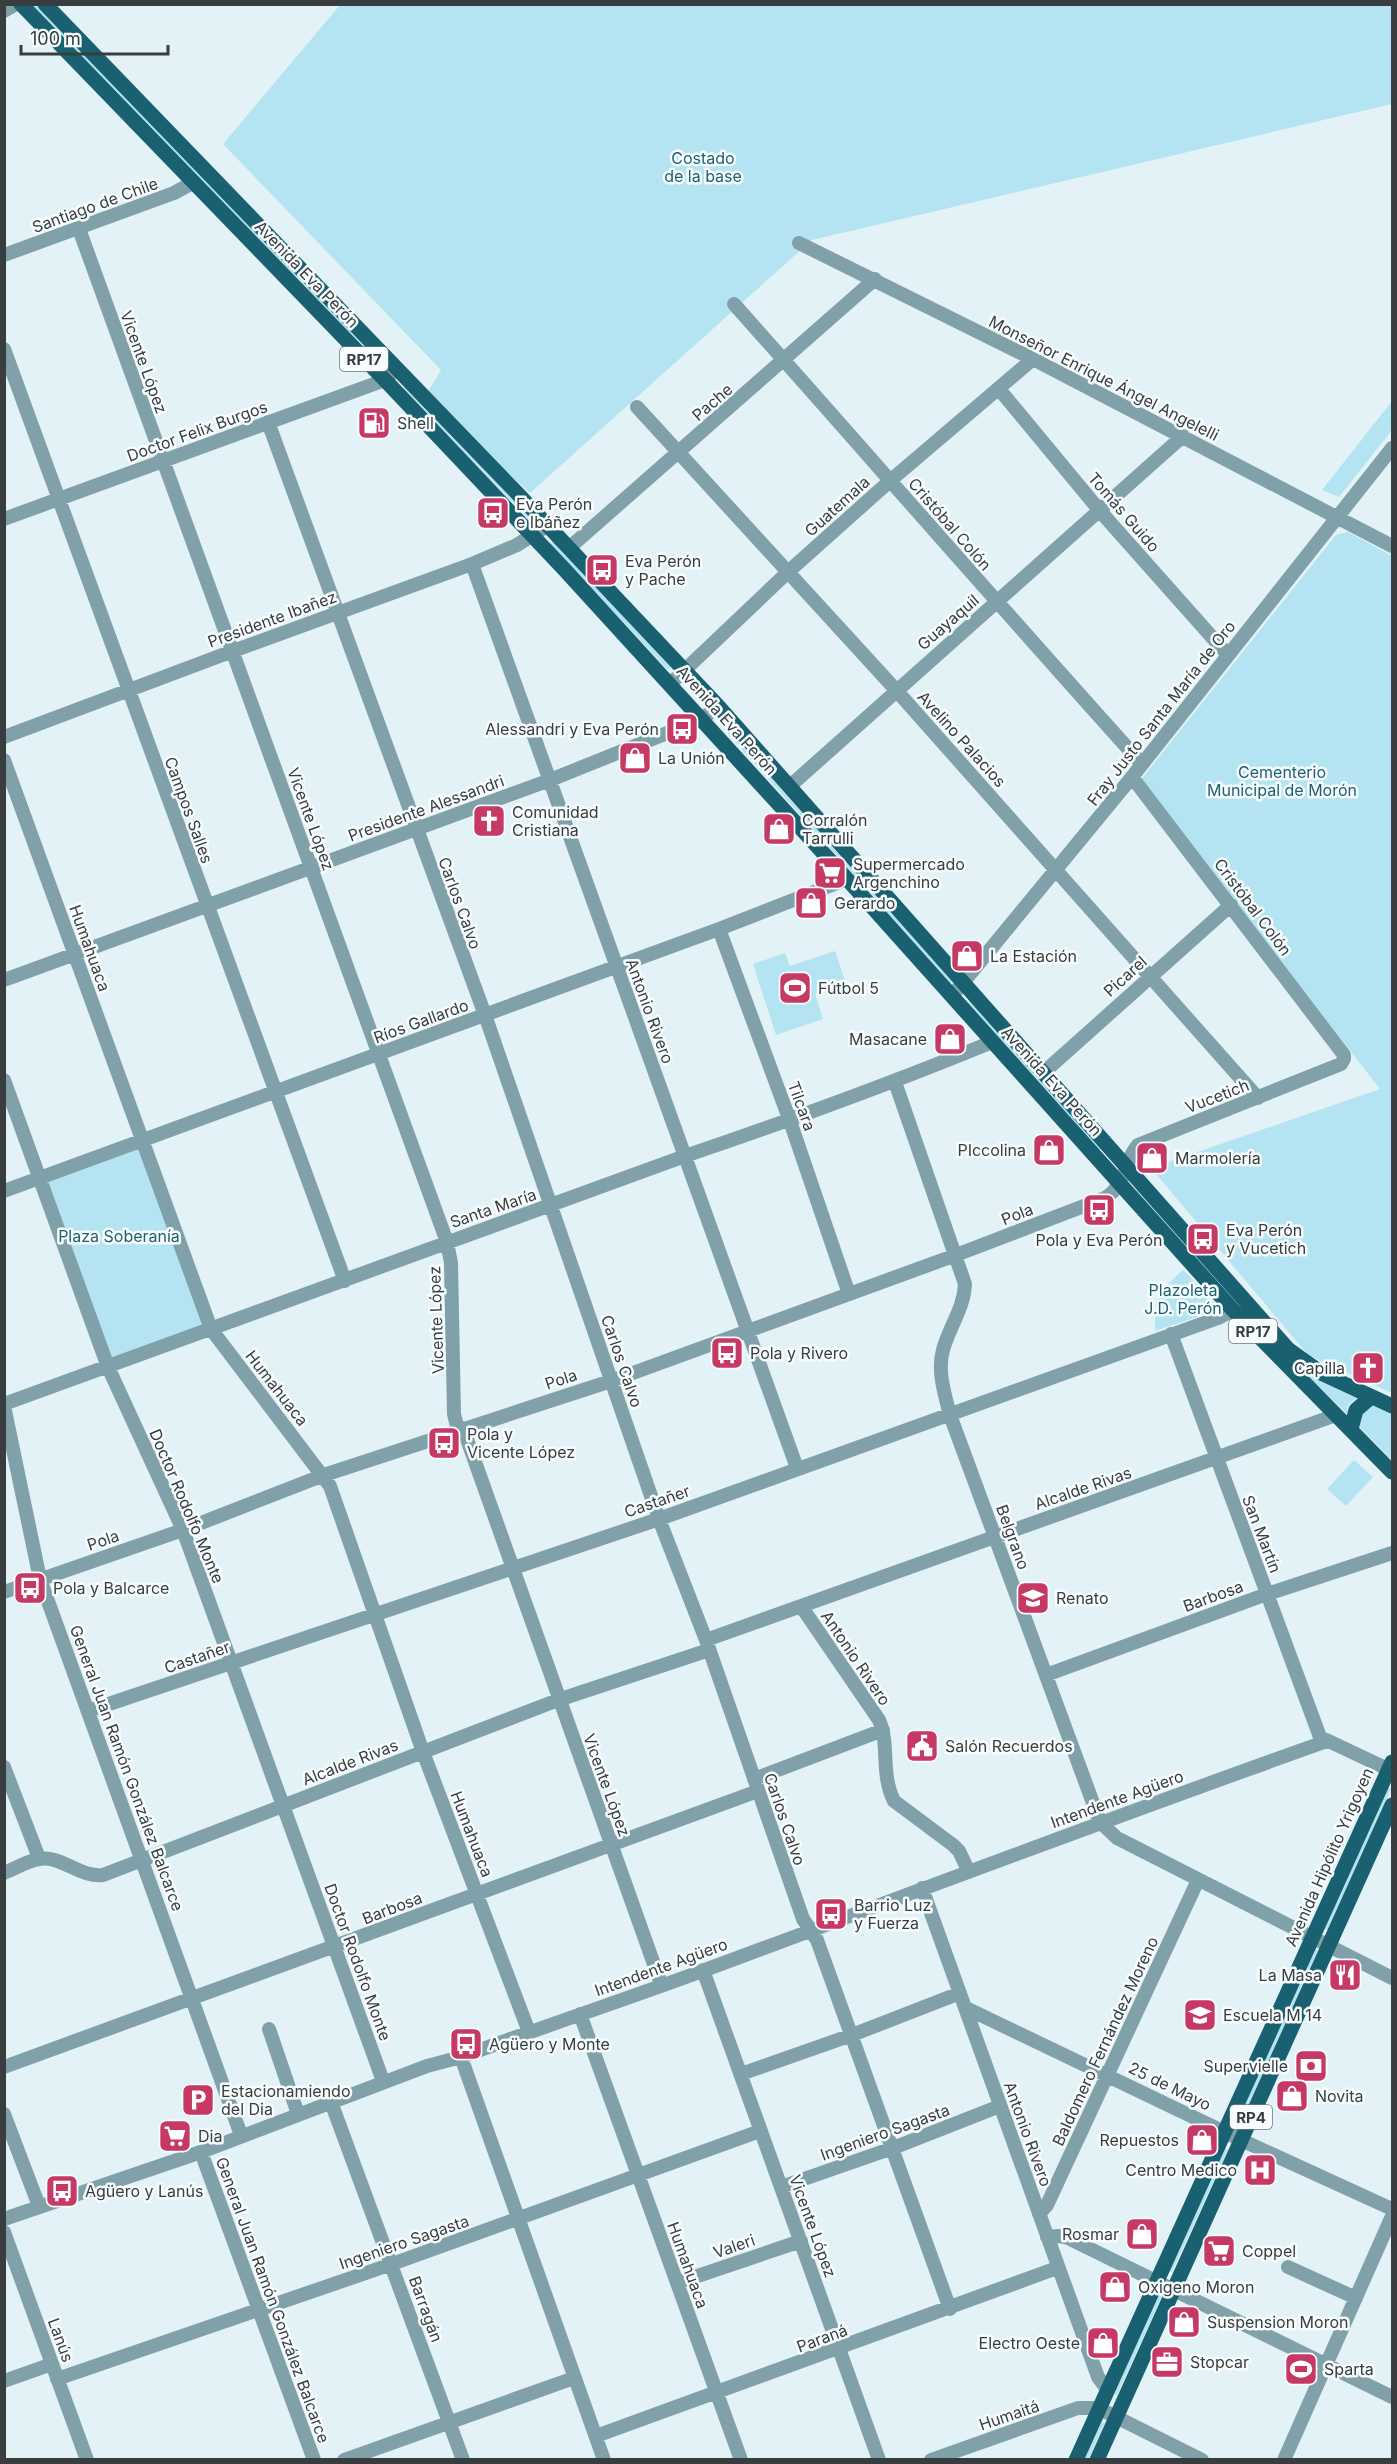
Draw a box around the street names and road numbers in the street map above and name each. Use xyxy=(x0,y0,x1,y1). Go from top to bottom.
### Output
street label: Santiago de Chile xyxy=(29,173,161,237)
street label: Avenida Eva Perón xyxy=(251,216,363,332)
street label: Vicente López xyxy=(116,308,172,416)
street label: Monseñor Enrique Ángel Angelelli xyxy=(986,311,1222,445)
road number: RP17 xyxy=(340,347,388,371)
street label: Pache xyxy=(688,379,736,425)
street label: Doctor Felix Burgos xyxy=(124,396,270,466)
street label: Tomás Guido xyxy=(1084,468,1164,556)
street label: Guatemala xyxy=(800,472,874,540)
street label: Cristóbal Colón xyxy=(904,473,996,575)
street label: Presidente Ibañez xyxy=(205,586,339,652)
street label: Guayaquil xyxy=(913,590,983,654)
street label: Fray Justo Santa María de Oro xyxy=(1083,617,1239,809)
street label: Avenida Eva Perón xyxy=(672,661,782,779)
street label: Avelino Palacios xyxy=(914,687,1010,791)
street label: Campos Salles xyxy=(160,754,218,866)
street label: Vicente López xyxy=(283,765,339,873)
street label: Presidente Alessandri xyxy=(345,770,507,846)
street label: Carlos Calvo xyxy=(434,854,486,952)
street label: Cristóbal Colón xyxy=(1210,854,1296,960)
street label: Humahuaca xyxy=(65,902,115,994)
street label: Picarel xyxy=(1099,951,1151,1001)
street label: Antonio Rivero xyxy=(622,956,678,1066)
street label: Ríos Gallardo xyxy=(371,995,471,1047)
street label: Avenida Eva Perón xyxy=(997,1022,1107,1140)
street label: Vucetich xyxy=(1182,1075,1252,1117)
street label: Tilcara xyxy=(784,1078,820,1134)
street label: Santa María xyxy=(447,1184,539,1232)
street label: Pola xyxy=(998,1199,1036,1229)
street label: Vicente López xyxy=(424,1266,448,1374)
street label: Carlos Calvo xyxy=(597,1312,647,1410)
road number: RP17 xyxy=(1229,1319,1277,1343)
street label: Humahuaca xyxy=(241,1346,313,1430)
street label: Pola xyxy=(542,1364,580,1394)
street label: Doctor Rodolfo Monte xyxy=(145,1426,229,1586)
street label: Alcalde Rivas xyxy=(1032,1462,1134,1514)
street label: Castañer xyxy=(621,1480,693,1522)
street label: San Martín xyxy=(1238,1492,1286,1576)
street label: Belgrano xyxy=(992,1502,1034,1572)
street label: Pola xyxy=(84,1525,122,1555)
street label: Barbosa xyxy=(1180,1576,1246,1616)
street label: Antonio Rivero xyxy=(817,1607,895,1709)
street label: General Juan Ramón González Balcarce xyxy=(66,1622,188,1914)
street label: Castañer xyxy=(161,1636,233,1678)
street label: Vicente López xyxy=(579,1731,635,1839)
street label: Alcalde Rivas xyxy=(299,1735,401,1789)
street label: Avenida Hipólito Yrigoyen xyxy=(1280,1765,1378,1949)
street label: Intendente Agüero xyxy=(1048,1766,1186,1832)
street label: Carlos Calvo xyxy=(760,1770,810,1868)
street label: Humahuaca xyxy=(446,1788,498,1880)
street label: Doctor Rodolfo Monte xyxy=(320,1881,396,2043)
street label: Barbosa xyxy=(359,1887,425,1929)
street label: Baldomero Fernández Moreno xyxy=(1048,1933,1162,2149)
street label: Intendente Agüero xyxy=(592,1934,730,2000)
street label: 25 de Mayo xyxy=(1126,2057,1214,2115)
street label: Antonio Rivero xyxy=(1000,2079,1056,2189)
street label: Ingeniero Sagasta xyxy=(818,2099,952,2165)
road number: RP4 xyxy=(1230,2105,1272,2129)
street label: General Juan Ramón González Balcarce xyxy=(212,2154,334,2446)
street label: Vicente López xyxy=(785,2172,841,2280)
street label: Ingeniero Sagasta xyxy=(336,2210,472,2274)
street label: Humahuaca xyxy=(663,2219,713,2311)
street label: Valeri xyxy=(711,2230,757,2262)
street label: Barragán xyxy=(405,2273,447,2345)
street label: Lanús xyxy=(44,2315,78,2365)
street label: Paraná xyxy=(794,2320,850,2356)
street label: Humaitá xyxy=(976,2395,1042,2435)

